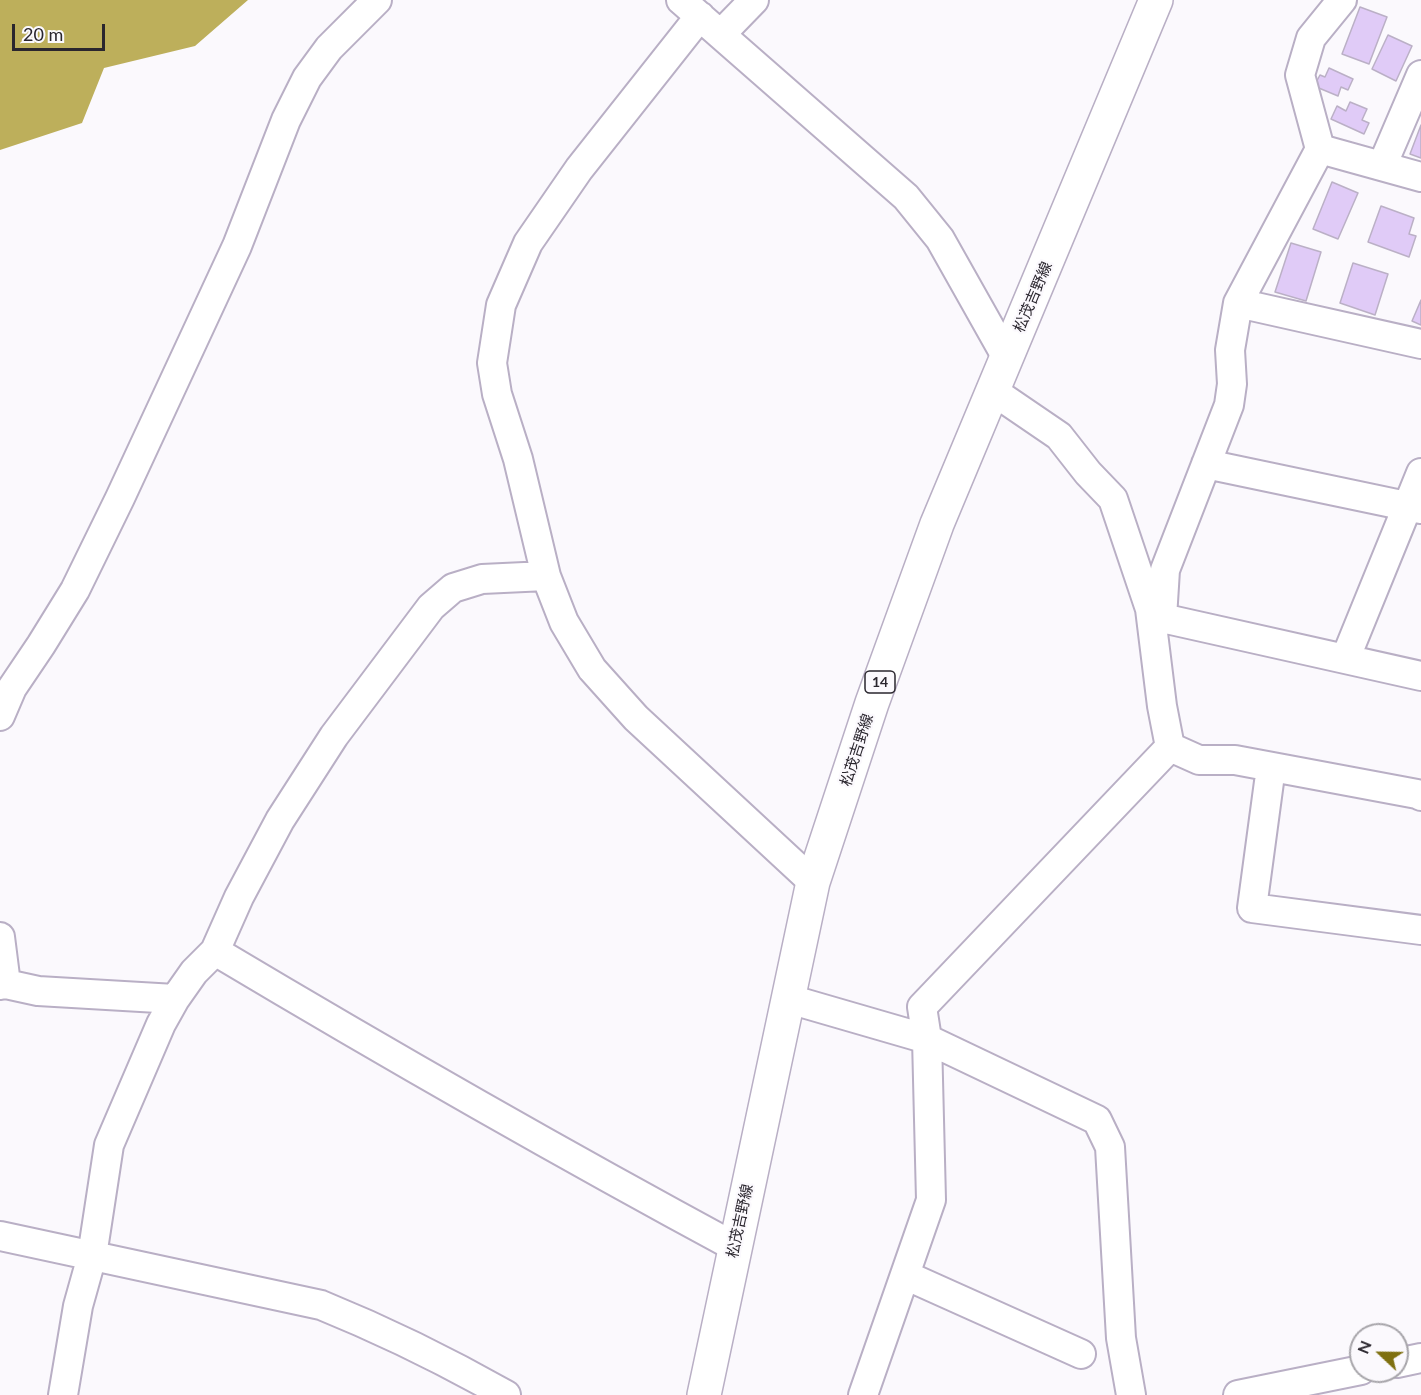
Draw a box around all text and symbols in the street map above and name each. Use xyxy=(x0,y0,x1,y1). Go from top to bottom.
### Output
scale bar xyxy=(15,12,108,50)
text: 20 m xyxy=(23,23,63,45)
street label: 松茂吉野線 xyxy=(1010,259,1056,335)
road number: 14 xyxy=(865,671,895,693)
street label: 松茂吉野線 xyxy=(837,712,877,788)
street label: 松茂吉野線 xyxy=(723,1182,757,1260)
north arrow xyxy=(1349,1323,1409,1383)
text: N xyxy=(1353,1338,1375,1356)

